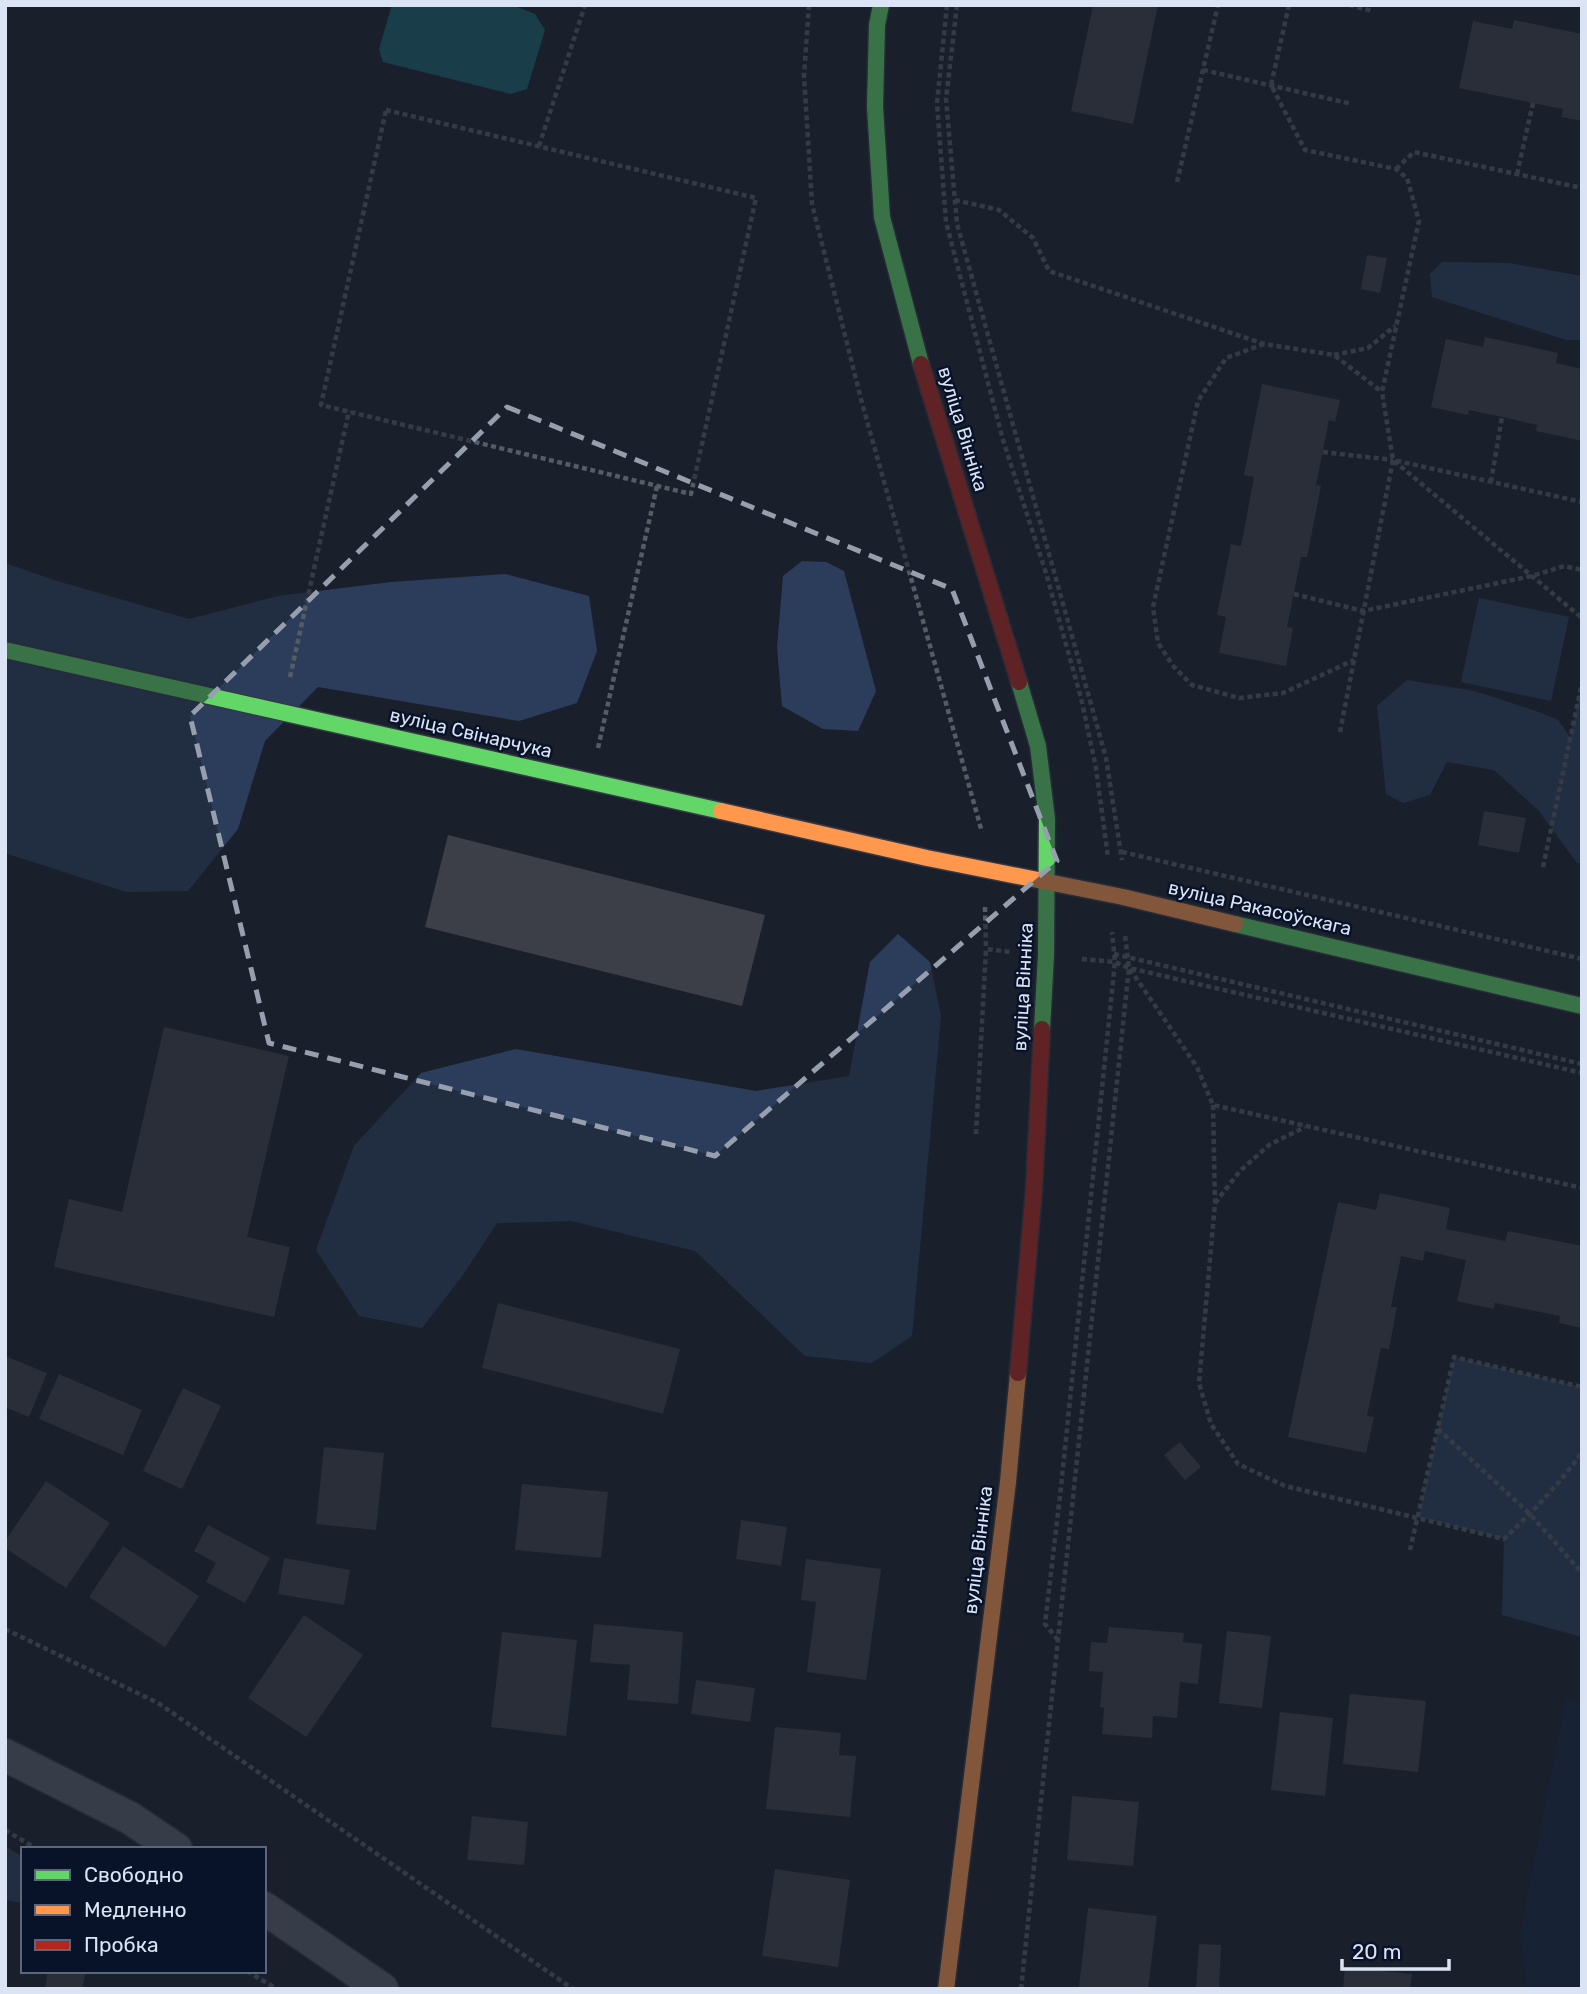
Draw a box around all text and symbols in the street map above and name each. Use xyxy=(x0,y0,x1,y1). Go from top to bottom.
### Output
street label: вуліца Вінніка xyxy=(933,364,993,494)
street label: вуліца Свінарчука xyxy=(388,703,554,763)
street label: вуліца Ракасоўскага xyxy=(1166,876,1354,940)
street label: вуліца Вінніка xyxy=(1008,922,1038,1052)
street label: вуліца Вінніка xyxy=(959,1485,997,1615)
legend xyxy=(21,1847,266,1973)
text: Свободно xyxy=(84,1862,184,1887)
text: Медленно xyxy=(84,1897,187,1922)
scale bar xyxy=(1342,1927,1449,1971)
text: Пробка xyxy=(84,1932,159,1957)
text: 20 m xyxy=(1352,1939,1401,1964)

